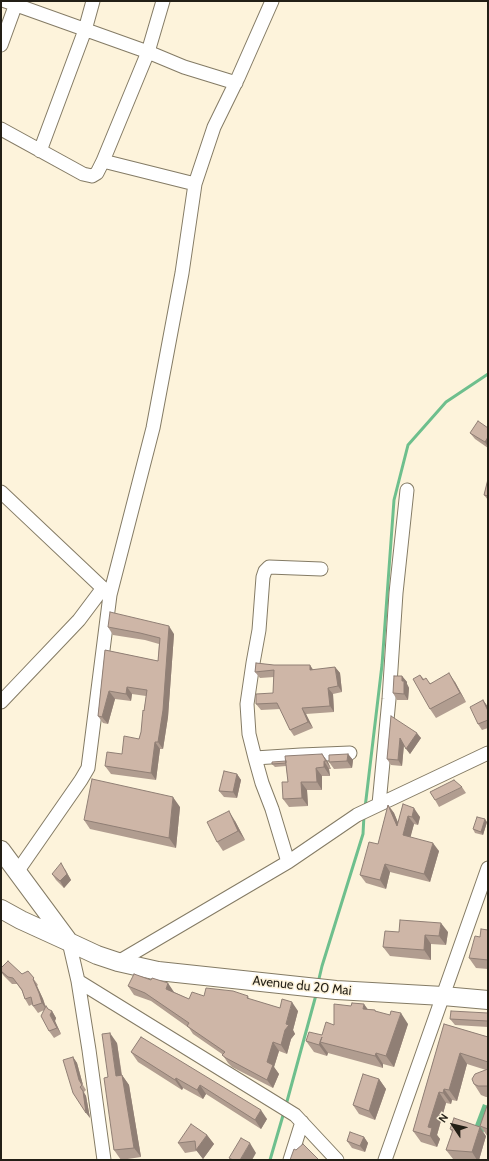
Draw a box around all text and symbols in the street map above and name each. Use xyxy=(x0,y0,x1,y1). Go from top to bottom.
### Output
street label: Avenue du 20 Mai xyxy=(252,973,352,999)
north arrow xyxy=(433,1105,473,1145)
text: N xyxy=(435,1111,451,1125)

